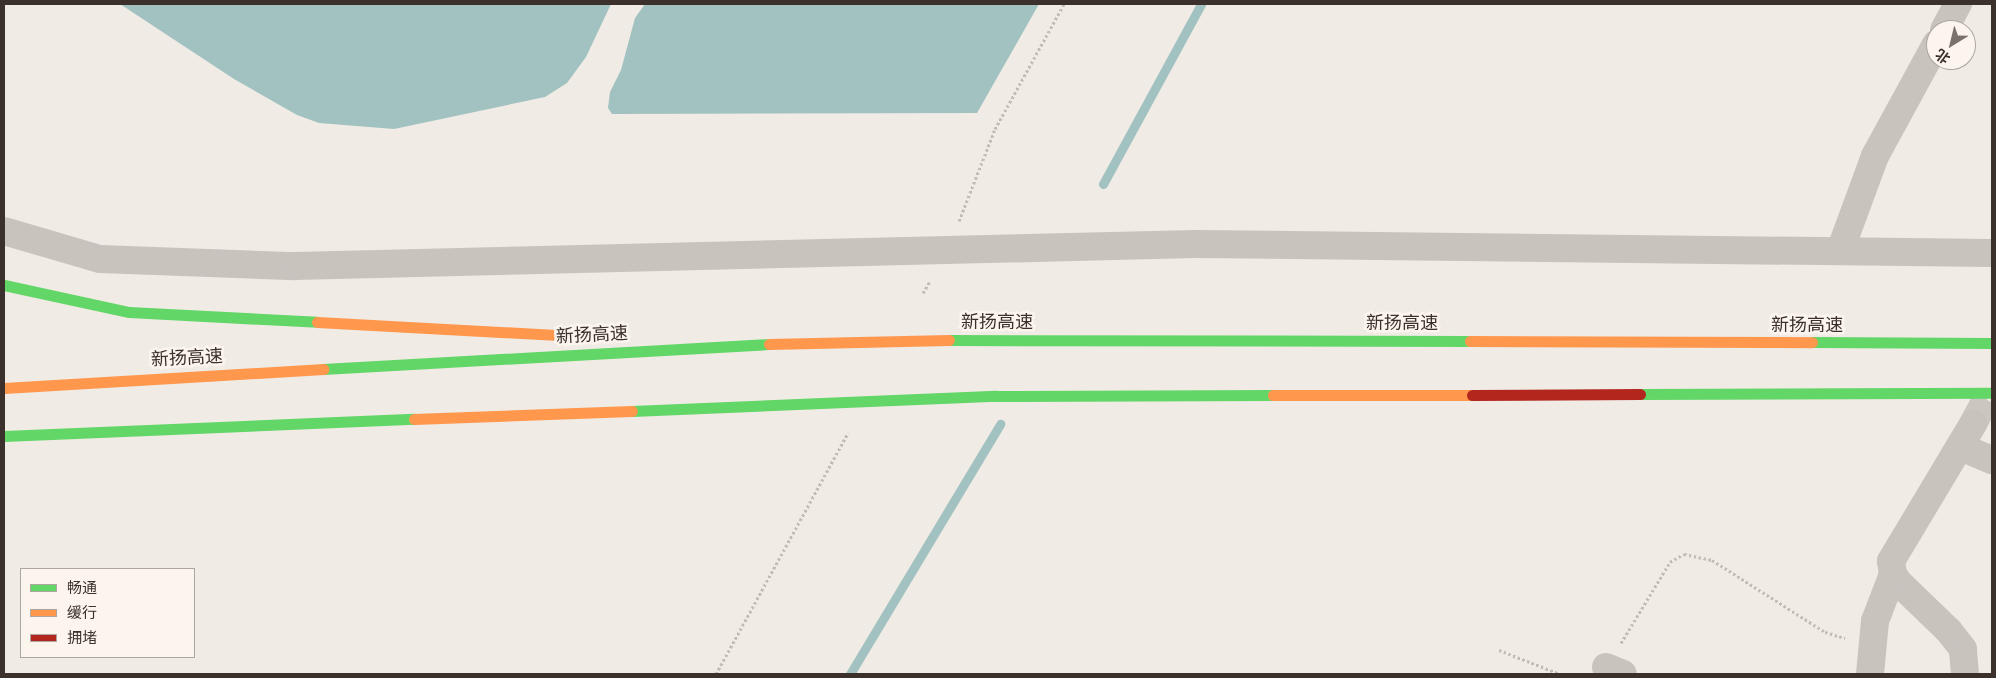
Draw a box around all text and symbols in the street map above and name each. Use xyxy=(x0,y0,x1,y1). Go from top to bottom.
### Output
north arrow xyxy=(1926,20,1976,70)
text: 北 xyxy=(1931,44,1954,69)
street label: 新扬高速 xyxy=(961,311,1033,333)
street label: 新扬高速 xyxy=(1366,312,1438,334)
street label: 新扬高速 xyxy=(1771,314,1843,336)
street label: 新扬高速 xyxy=(555,322,629,348)
street label: 新扬高速 xyxy=(150,345,224,371)
legend xyxy=(20,568,195,658)
text: 畅通 xyxy=(67,577,97,599)
text: 缓行 xyxy=(67,602,97,624)
text: 拥堵 xyxy=(67,627,97,649)

